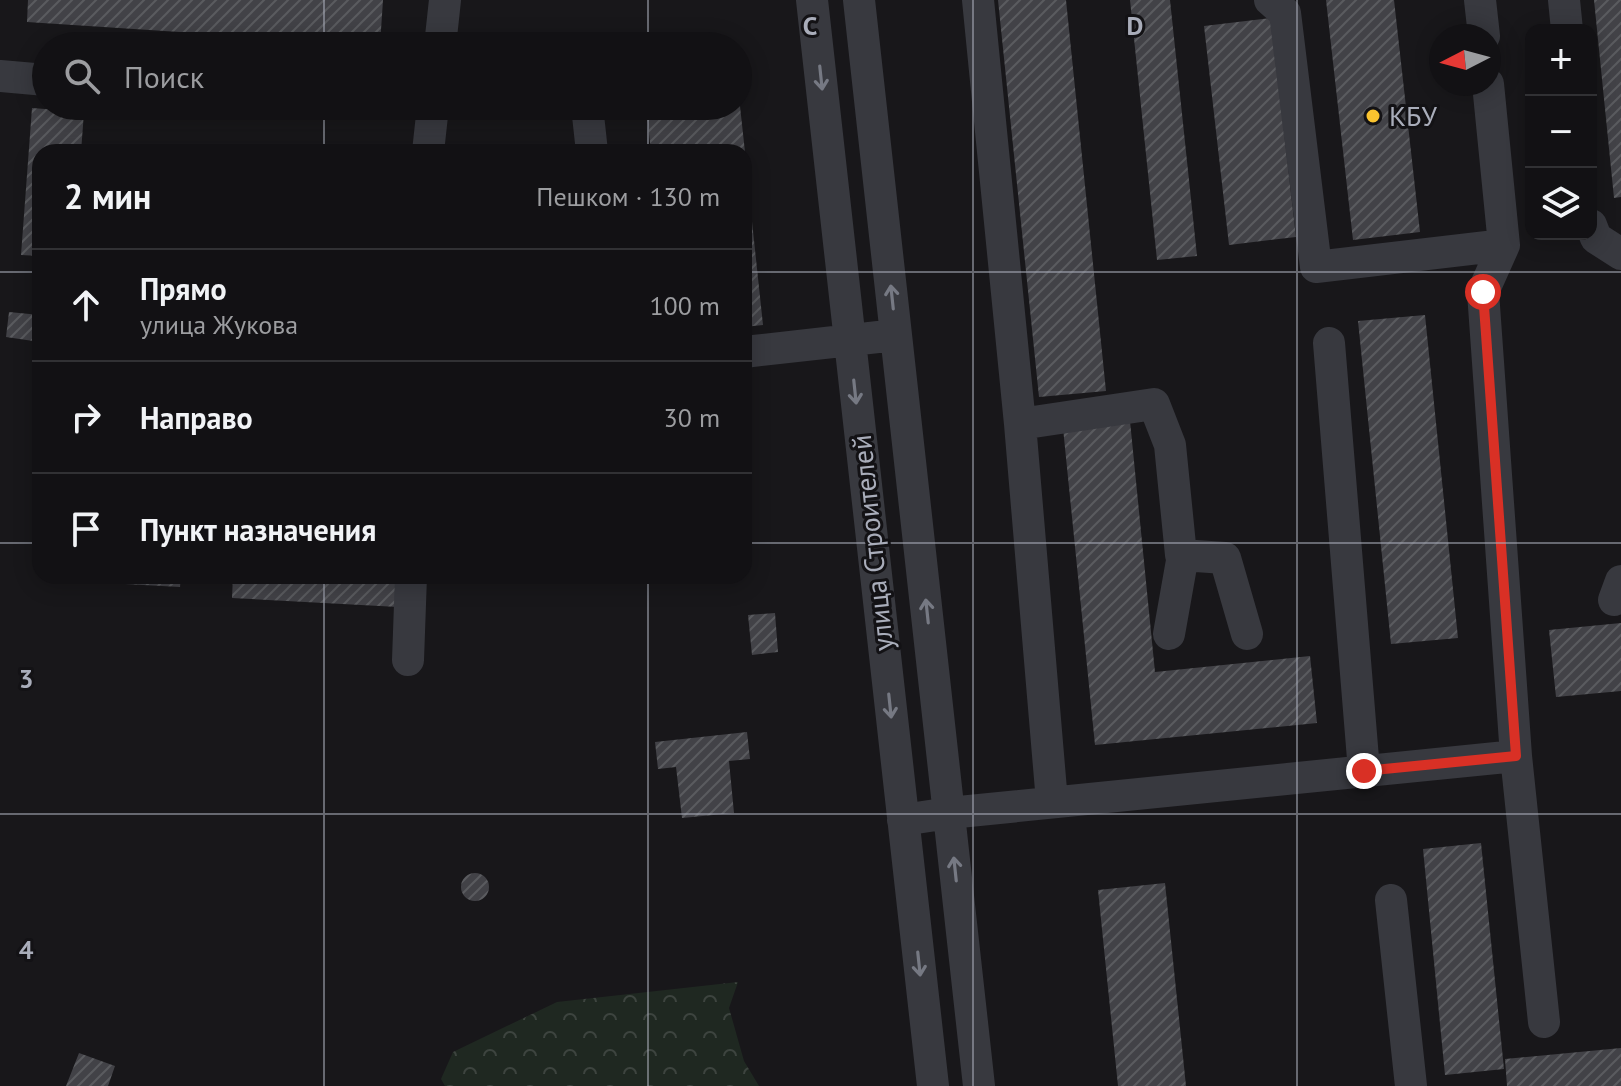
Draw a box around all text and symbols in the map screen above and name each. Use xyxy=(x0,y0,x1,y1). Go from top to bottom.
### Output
text: C xyxy=(803,9,817,42)
text: D xyxy=(1127,9,1143,42)
north arrow xyxy=(1429,24,1501,96)
map controls xyxy=(1525,24,1597,240)
button: + xyxy=(1525,24,1597,96)
search box xyxy=(32,32,752,120)
icon: search xyxy=(60,54,104,98)
text: Поиск xyxy=(124,57,204,96)
one-way arrow xyxy=(813,64,828,90)
button: − xyxy=(1525,96,1597,168)
place label: КБУ xyxy=(1389,97,1437,134)
marker: КБУ xyxy=(1364,107,1382,125)
button: layers xyxy=(1525,168,1597,240)
text: 2 мин xyxy=(64,174,151,218)
text: Пешком · 130 m xyxy=(536,180,720,213)
text: Прямо xyxy=(140,269,227,308)
route start xyxy=(1465,274,1501,310)
icon: ahead xyxy=(64,283,108,327)
one-way arrow xyxy=(885,284,900,311)
text: 100 m xyxy=(649,289,720,322)
text: улица Жукова xyxy=(140,308,298,341)
one-way arrow xyxy=(848,378,863,405)
icon: right xyxy=(64,395,108,439)
text: Направо xyxy=(140,398,253,437)
text: 30 m xyxy=(664,401,720,434)
street label: улица Строителей xyxy=(842,433,901,653)
icon: arrive xyxy=(64,507,108,551)
text: Пункт назначения xyxy=(140,510,376,549)
one-way arrow xyxy=(919,598,934,625)
text: 3 xyxy=(19,662,33,695)
one-way arrow xyxy=(883,692,898,719)
route end xyxy=(1346,753,1382,789)
one-way arrow xyxy=(948,856,963,883)
text: 4 xyxy=(19,933,34,966)
one-way arrow xyxy=(912,950,927,977)

